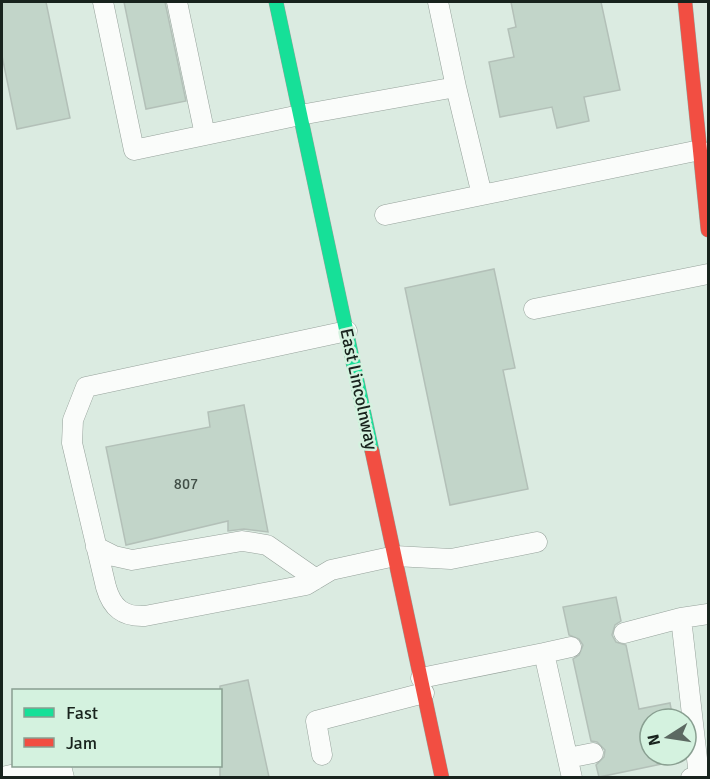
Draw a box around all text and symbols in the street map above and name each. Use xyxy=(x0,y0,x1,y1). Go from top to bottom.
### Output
street label: East Lincolnway xyxy=(335,326,383,452)
house number: 807 xyxy=(174,475,198,493)
legend xyxy=(12,689,222,767)
text: Fast xyxy=(66,702,98,724)
north arrow xyxy=(638,707,698,767)
text: Jam xyxy=(66,732,97,754)
text: N xyxy=(643,732,665,747)

